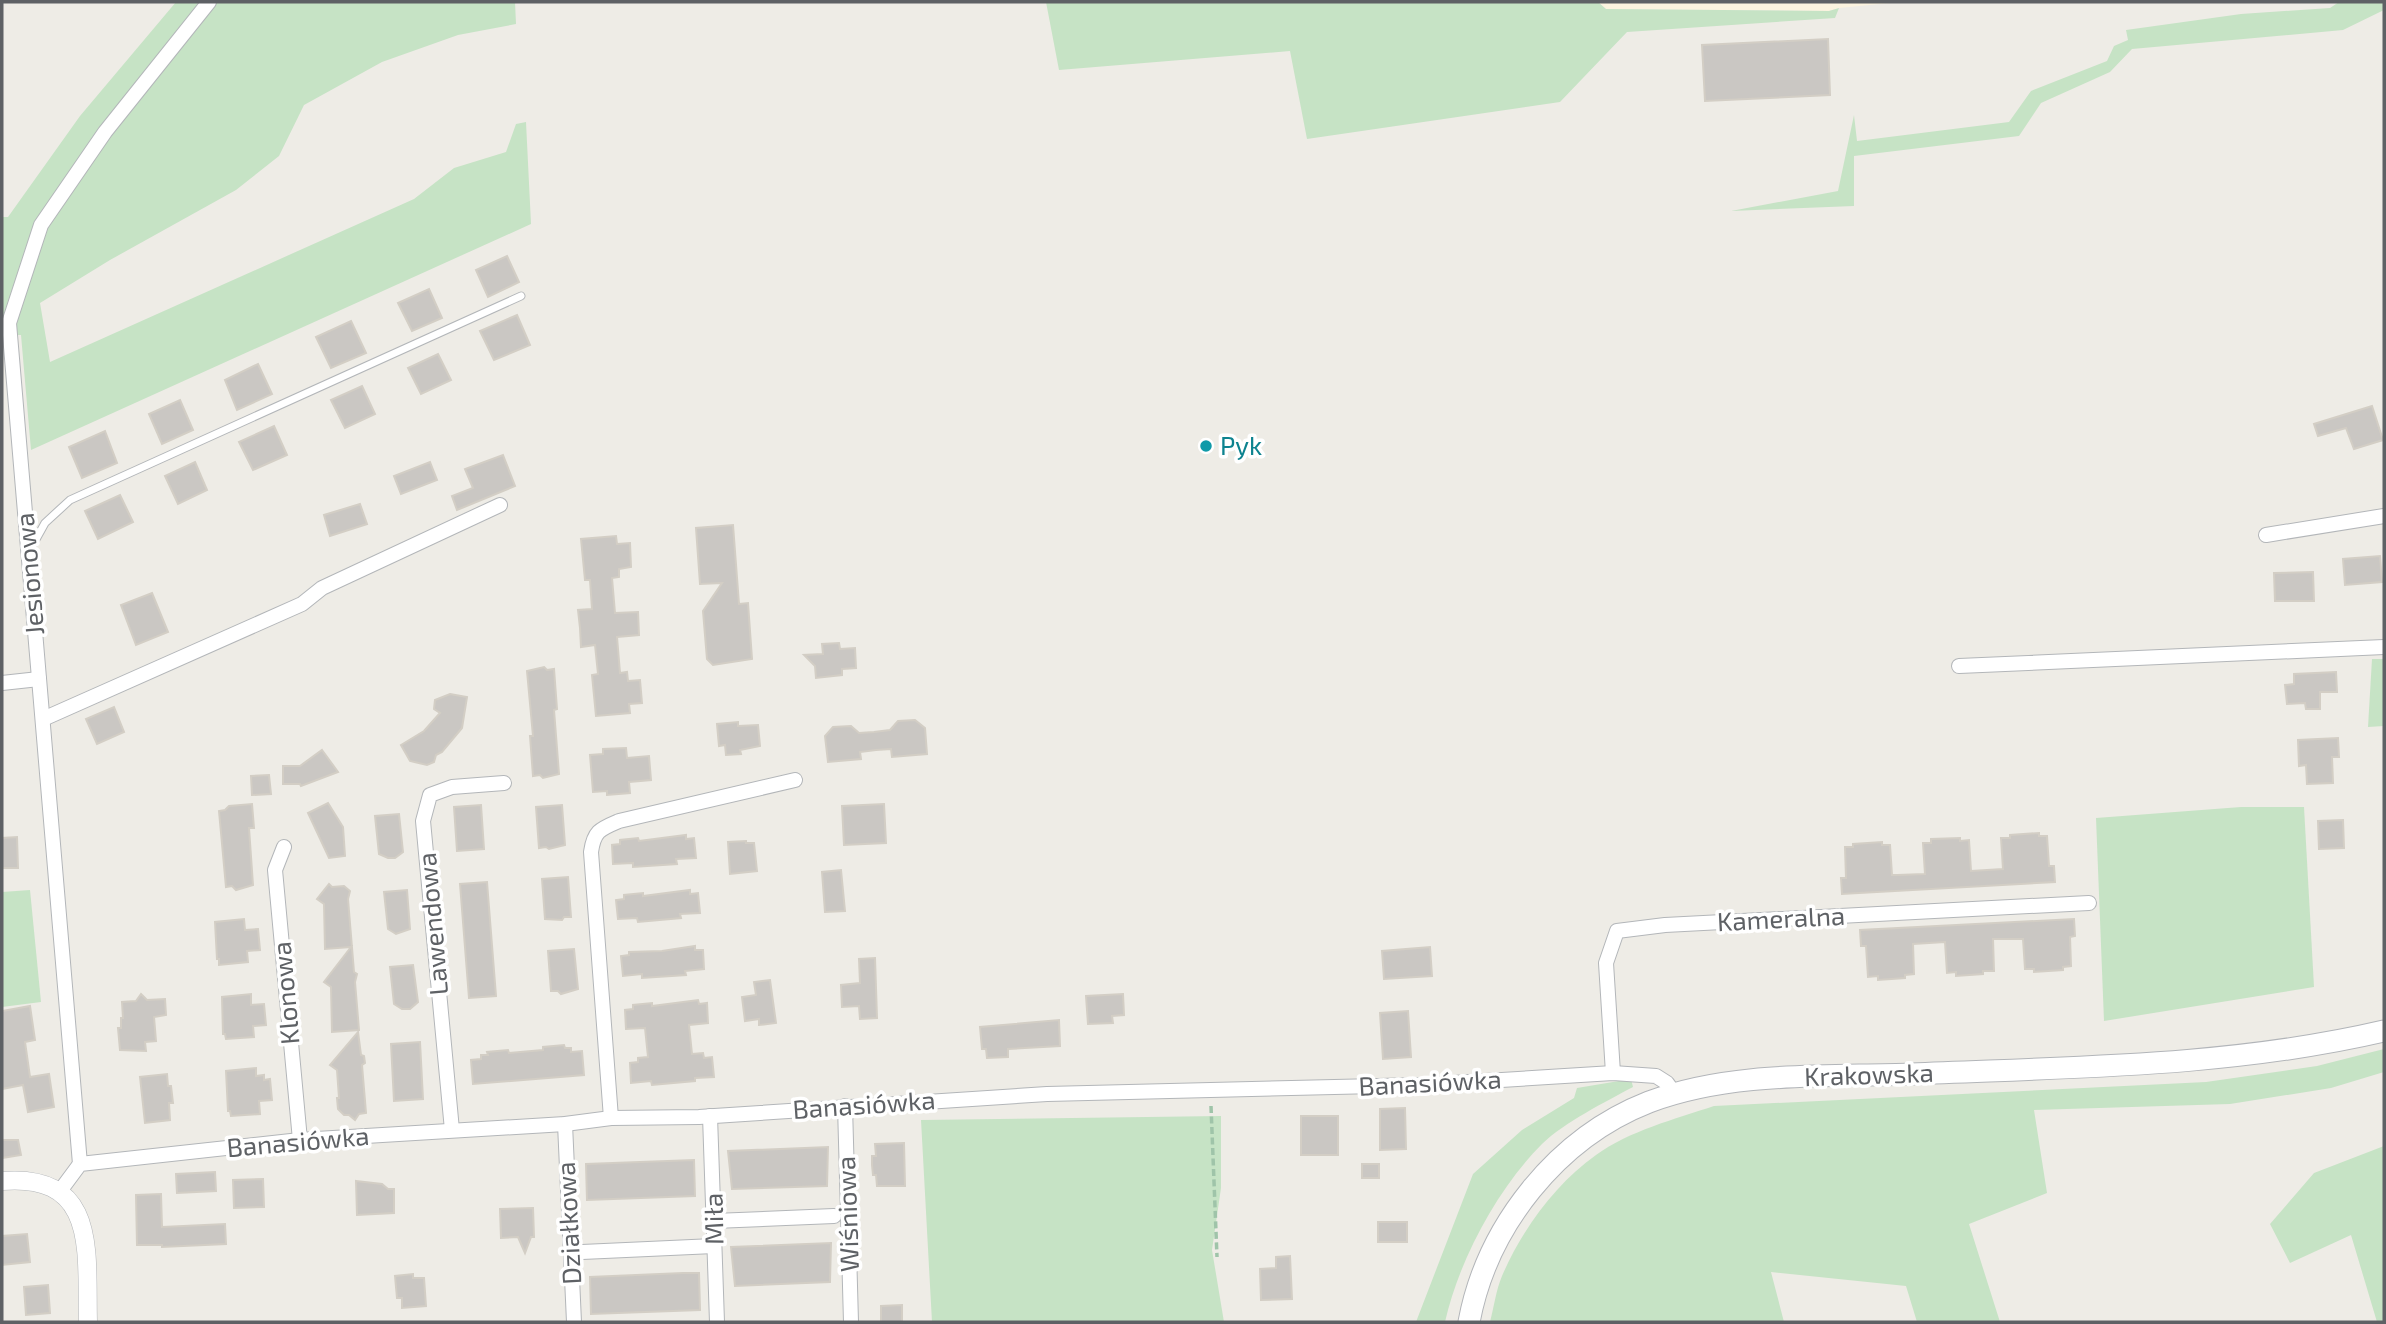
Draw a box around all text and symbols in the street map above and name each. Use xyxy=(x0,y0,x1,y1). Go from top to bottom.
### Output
place label: Pyk xyxy=(1220,429,1262,460)
marker: Pyk xyxy=(1198,438,1214,454)
street label: Jesionowa xyxy=(8,512,49,637)
street label: Lawendowa xyxy=(410,851,453,997)
street label: Kameralna xyxy=(1716,899,1846,936)
street label: Klonowa xyxy=(265,940,304,1046)
street label: Krakowska xyxy=(1804,1056,1934,1091)
street label: Banasiówka xyxy=(1358,1062,1502,1101)
street label: Banasiówka xyxy=(791,1083,936,1124)
street label: Banasiówka xyxy=(225,1119,370,1162)
street label: Wiśniowa xyxy=(829,1155,864,1273)
street label: Działkowa xyxy=(549,1161,586,1285)
street label: Miła xyxy=(697,1193,728,1245)

